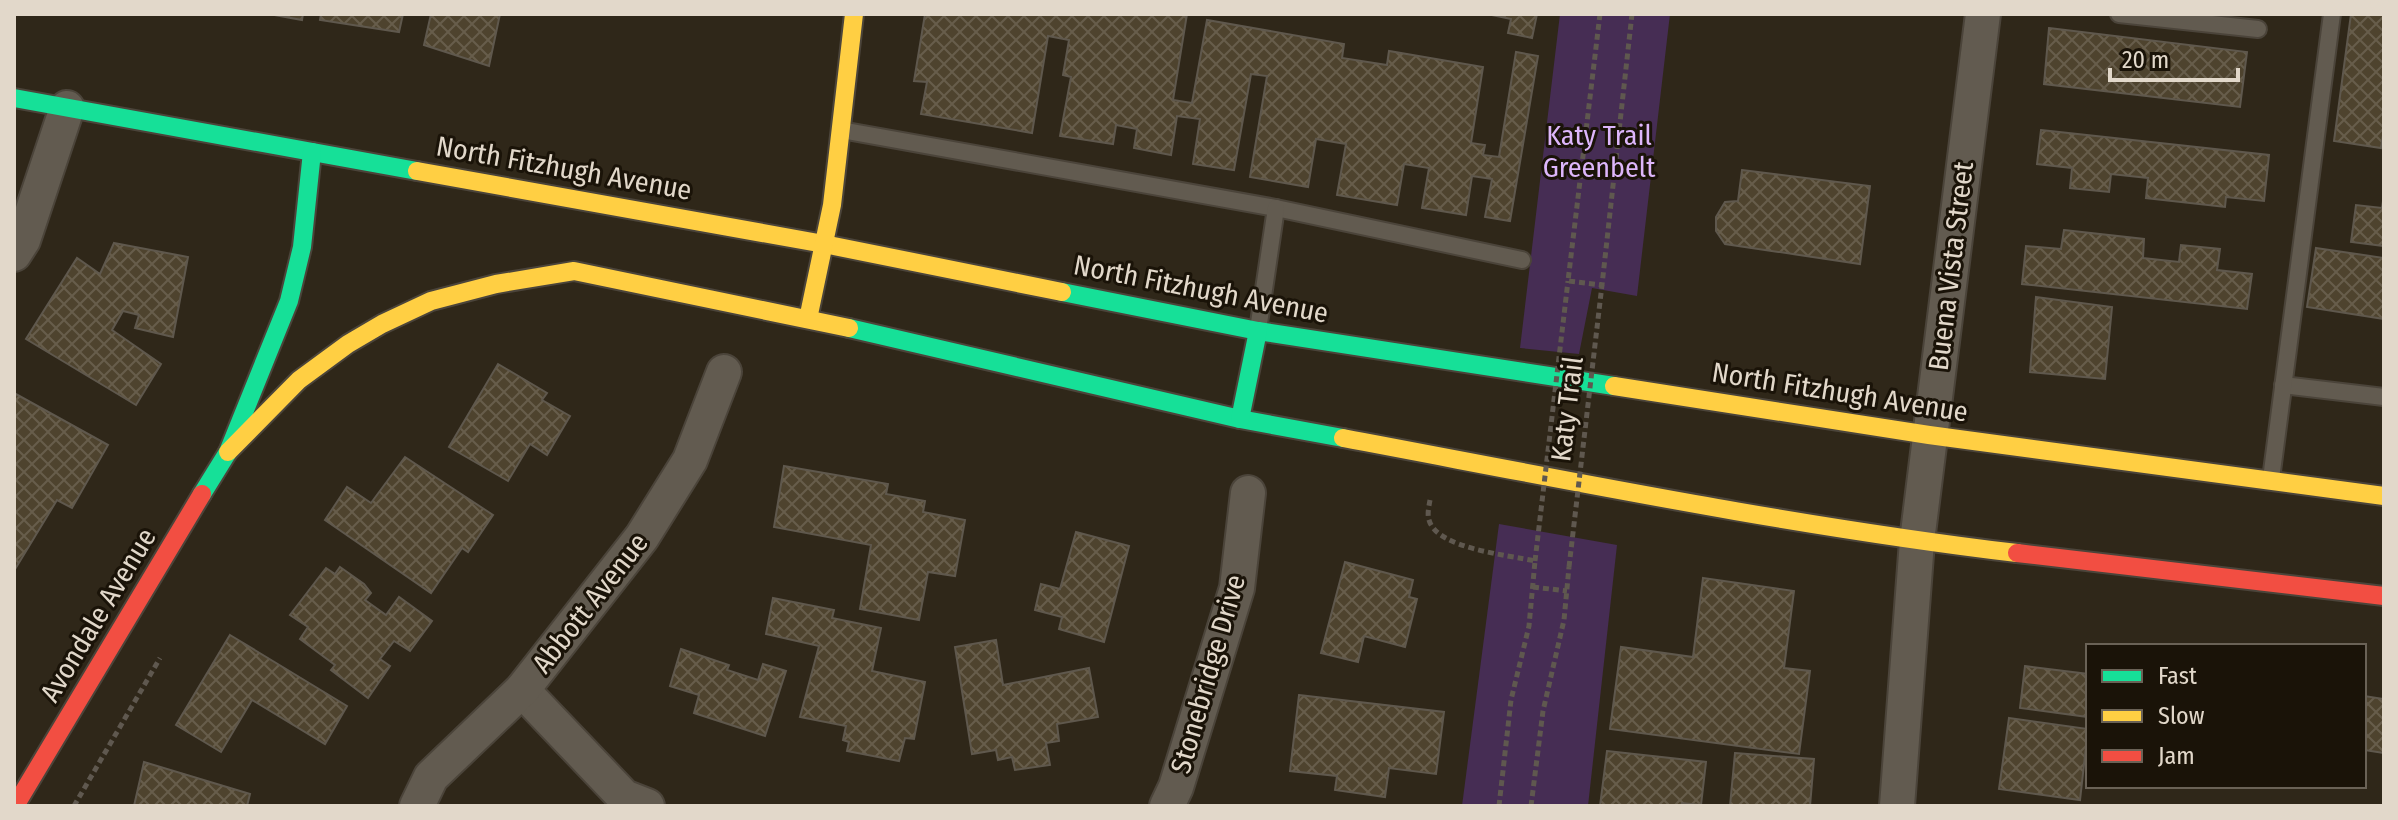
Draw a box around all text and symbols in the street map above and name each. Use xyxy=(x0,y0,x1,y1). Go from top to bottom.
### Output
scale bar xyxy=(2110,32,2238,82)
text: 20 m xyxy=(2122,46,2169,74)
park label: Katy Trail Greenbelt xyxy=(1543,119,1656,184)
street label: North Fitzhugh Avenue xyxy=(434,129,694,207)
street label: Buena Vista Street xyxy=(1922,159,1980,372)
street label: North Fitzhugh Avenue xyxy=(1071,248,1331,330)
street label: Katy Trail xyxy=(1544,355,1590,463)
street label: North Fitzhugh Avenue xyxy=(1710,355,1970,429)
street label: Avondale Avenue xyxy=(33,522,163,708)
street label: Abbott Avenue xyxy=(525,527,655,679)
street label: Stonebridge Drive xyxy=(1164,571,1252,777)
legend xyxy=(2086,644,2366,788)
text: Fast xyxy=(2158,662,2197,690)
text: Slow xyxy=(2158,702,2205,730)
text: Jam xyxy=(2158,742,2195,770)

